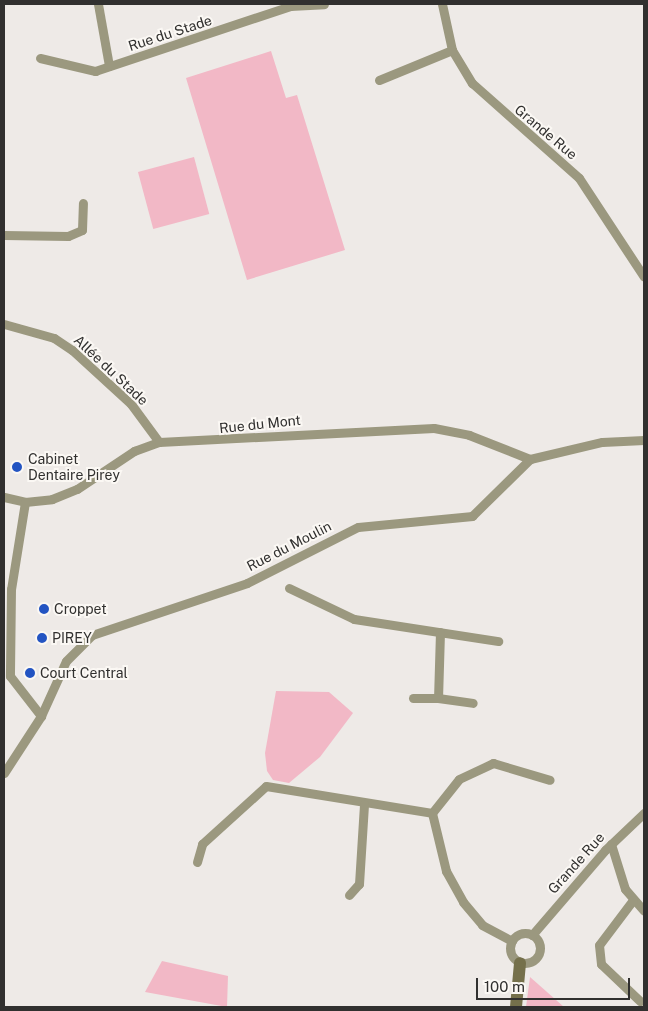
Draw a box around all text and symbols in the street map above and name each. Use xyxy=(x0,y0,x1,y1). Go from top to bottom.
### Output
street label: Rue du Stade xyxy=(126,12,214,54)
street label: Grande Rue xyxy=(511,101,581,163)
street label: Allée du Stade xyxy=(70,331,152,409)
street label: Rue du Mont xyxy=(218,411,302,437)
place label: Cabinet Dentaire Pirey xyxy=(28,451,120,484)
marker: Cabinet Dentaire Pirey xyxy=(10,460,24,474)
street label: Rue du Moulin xyxy=(244,517,334,575)
place label: Croppet xyxy=(54,601,107,617)
marker: Croppet xyxy=(38,603,50,615)
place label: PIREY xyxy=(52,630,92,646)
marker: PIREY xyxy=(36,632,48,644)
place label: Court Central xyxy=(40,665,128,681)
marker: Court Central xyxy=(24,667,36,679)
street label: Grande Rue xyxy=(544,829,608,897)
scale bar xyxy=(478,968,632,1000)
text: 100 m xyxy=(484,978,525,995)

